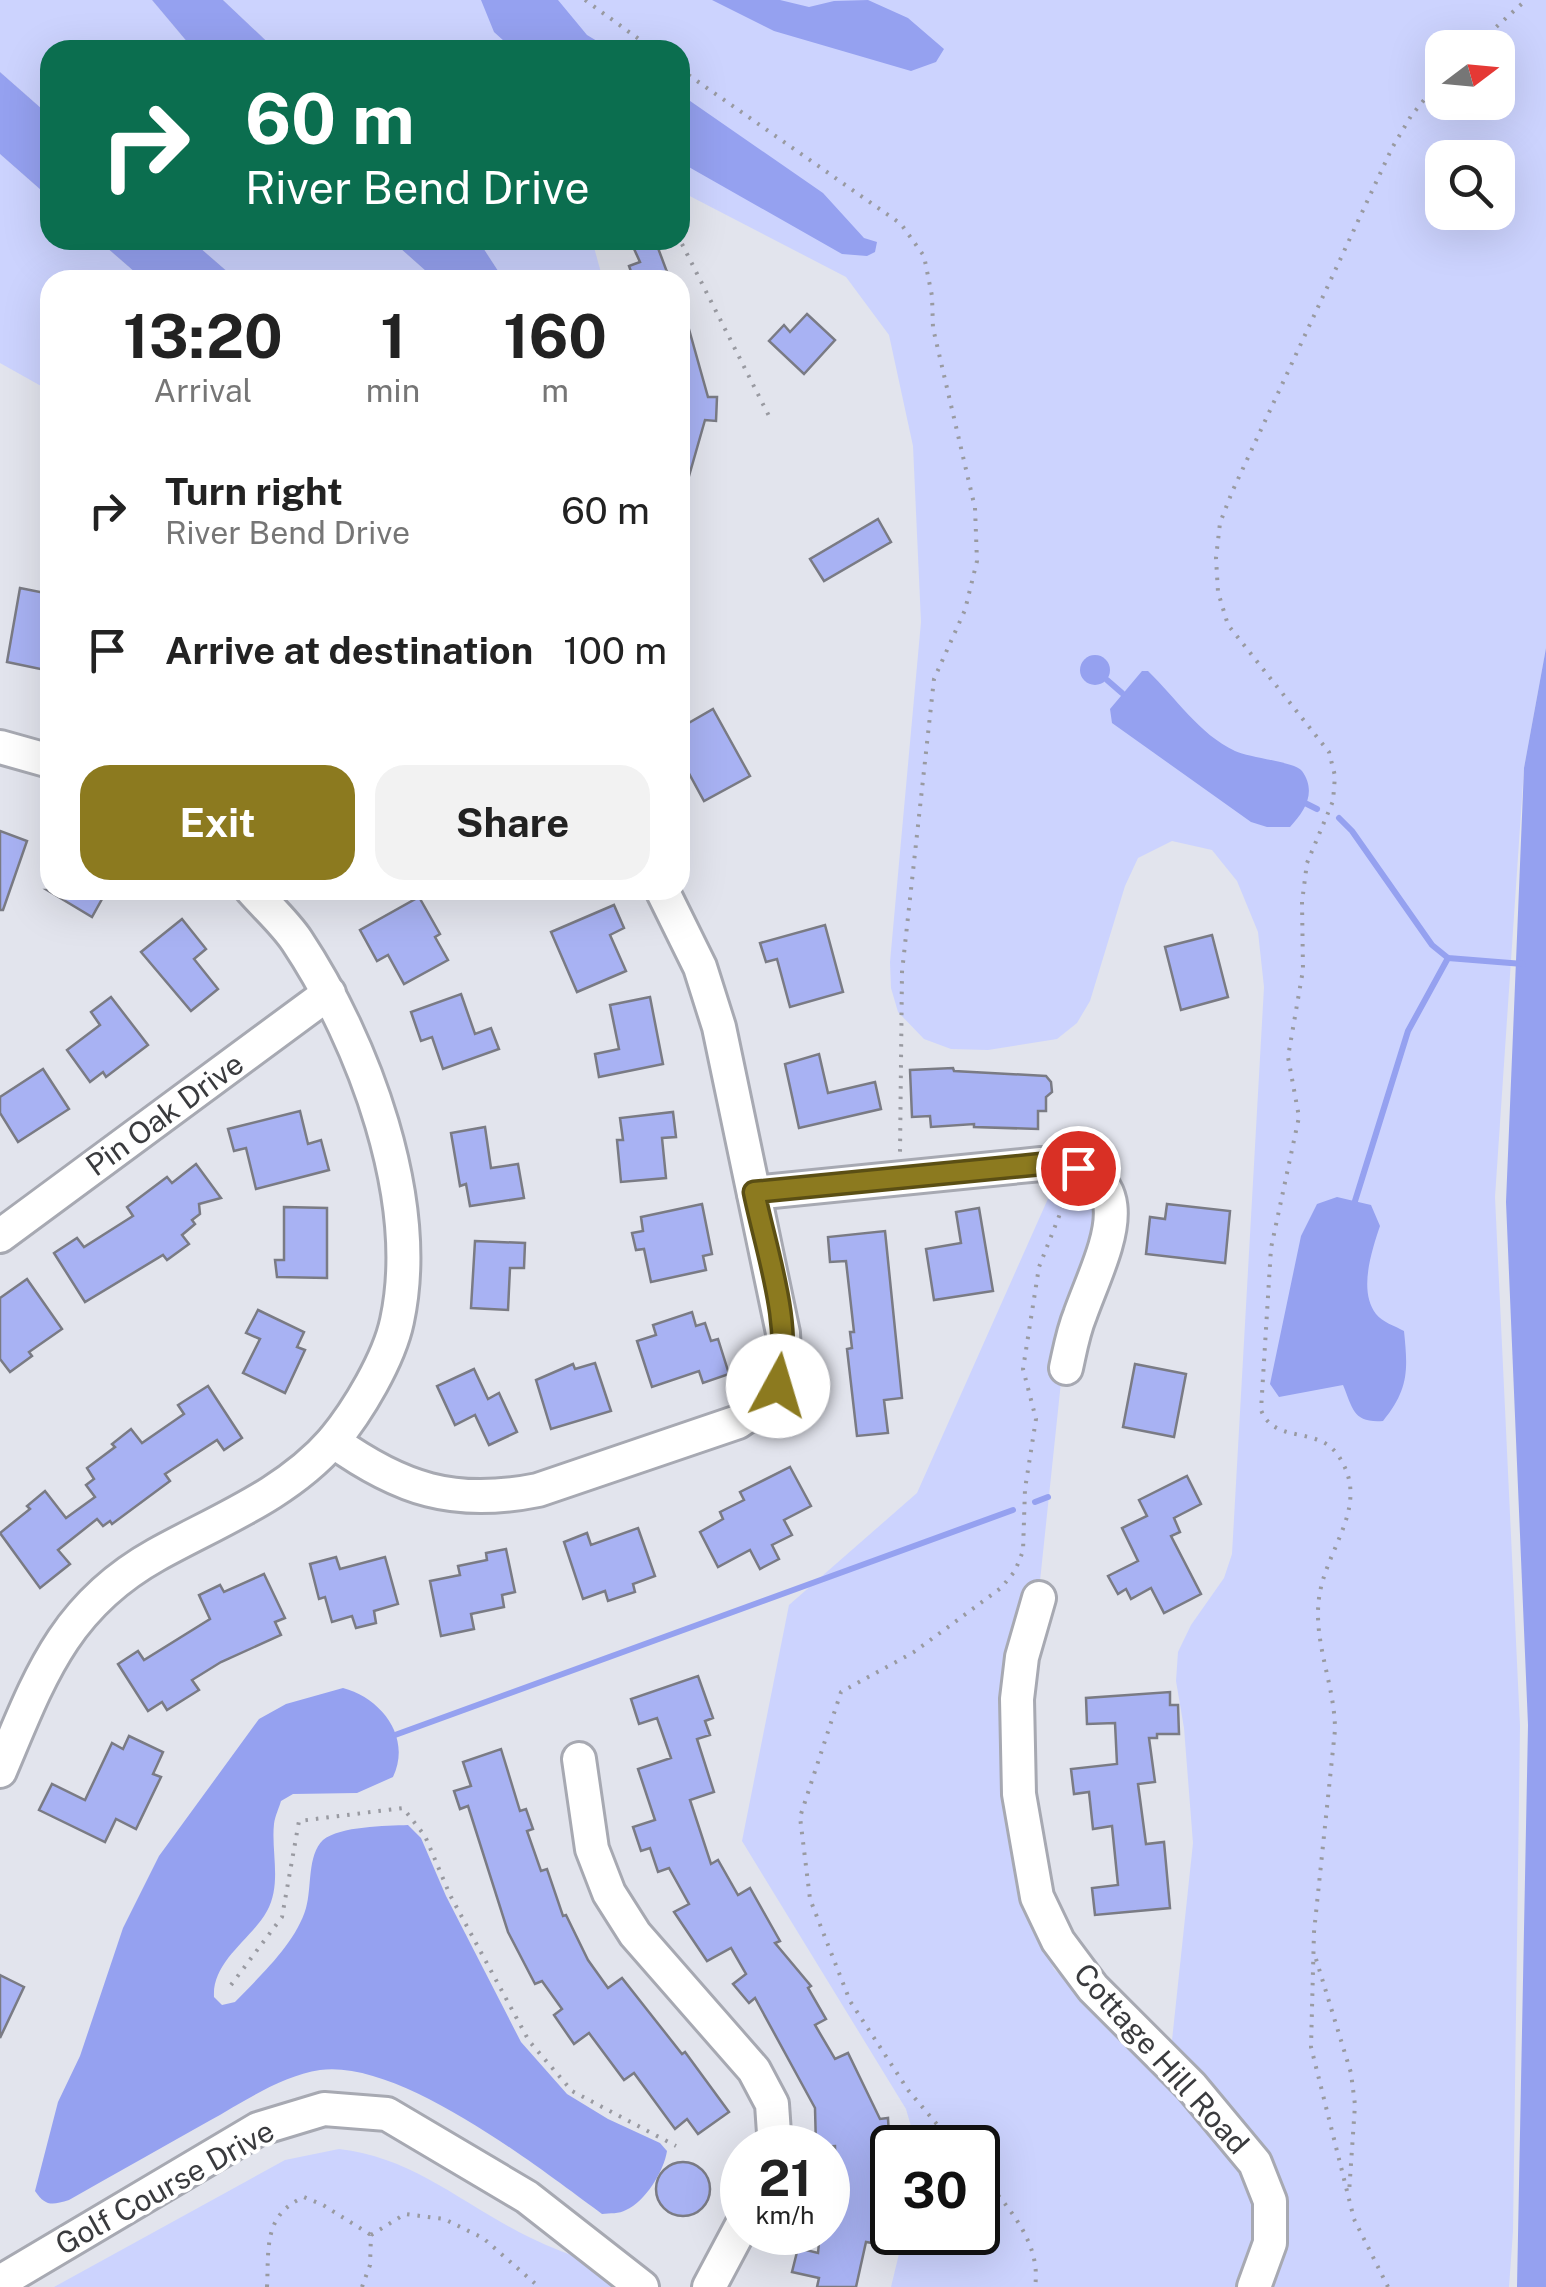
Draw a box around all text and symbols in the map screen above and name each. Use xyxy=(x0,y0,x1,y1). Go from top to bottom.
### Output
north arrow xyxy=(1425,30,1515,120)
map controls xyxy=(1425,30,1515,230)
text: 60 m xyxy=(245,77,415,160)
icon: right xyxy=(80,80,210,210)
button: search xyxy=(1425,140,1515,230)
text: River Bend Drive xyxy=(245,161,590,214)
text: 13:20 xyxy=(123,301,283,372)
text: 1 xyxy=(380,301,406,372)
text: 160 xyxy=(503,301,607,372)
text: Arrival xyxy=(154,372,252,409)
text: min xyxy=(366,372,420,409)
text: m xyxy=(541,372,569,409)
text: Turn right xyxy=(165,469,343,514)
icon: right xyxy=(80,483,135,538)
text: 60 m xyxy=(561,488,650,533)
text: River Bend Drive xyxy=(165,514,410,551)
icon: arrive xyxy=(80,623,135,678)
text: Arrive at destination xyxy=(165,628,533,673)
text: 100 m xyxy=(563,628,667,673)
button: Exit xyxy=(80,765,355,880)
button: Share xyxy=(375,765,650,880)
street label: Pin Oak Drive xyxy=(79,1045,250,1183)
pin xyxy=(1036,1126,1121,1211)
icon: arrive xyxy=(1051,1141,1106,1196)
position arrow xyxy=(726,1334,830,1438)
street label: Cottage Hill Road xyxy=(1067,1956,1257,2161)
street label: Golf Course Drive xyxy=(49,2112,280,2262)
speed limit sign: 30 xyxy=(870,2125,1000,2255)
text: 21 xyxy=(758,2148,812,2207)
text: km/h xyxy=(756,2200,814,2230)

